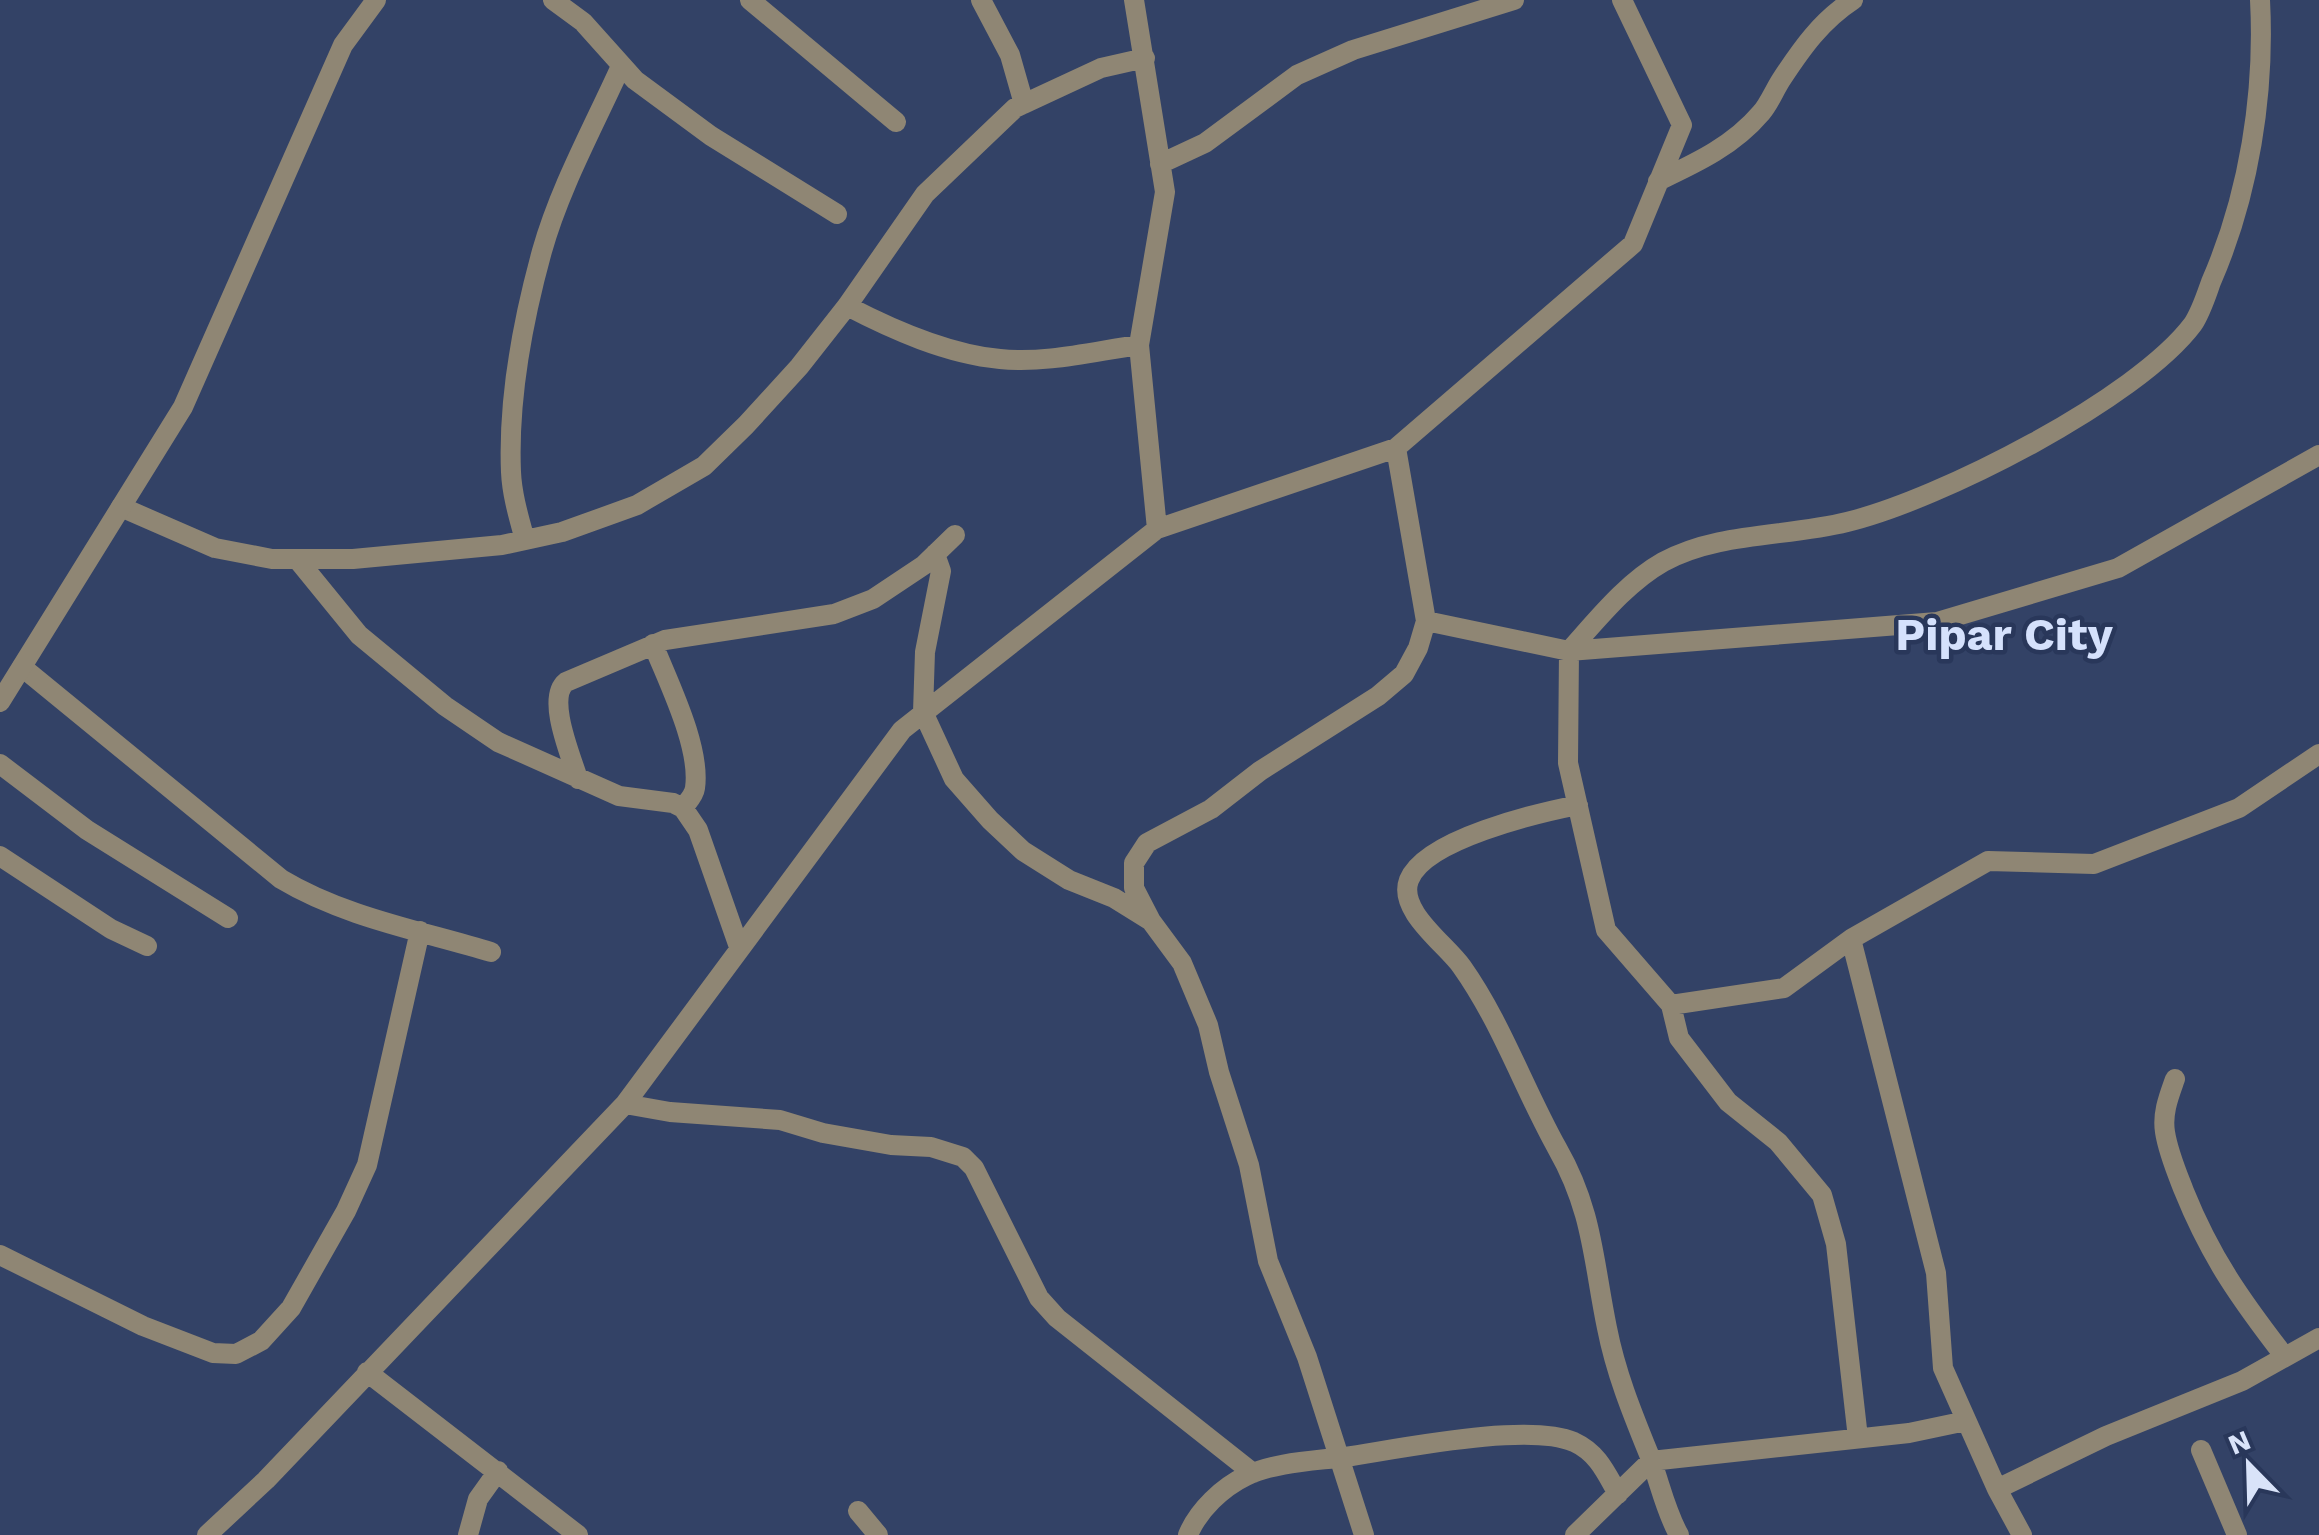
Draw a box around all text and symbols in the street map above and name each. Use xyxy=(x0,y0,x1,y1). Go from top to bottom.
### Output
district label: Pipar City xyxy=(1895,608,2113,661)
north arrow xyxy=(2199,1415,2299,1515)
text: N xyxy=(2223,1423,2255,1462)

